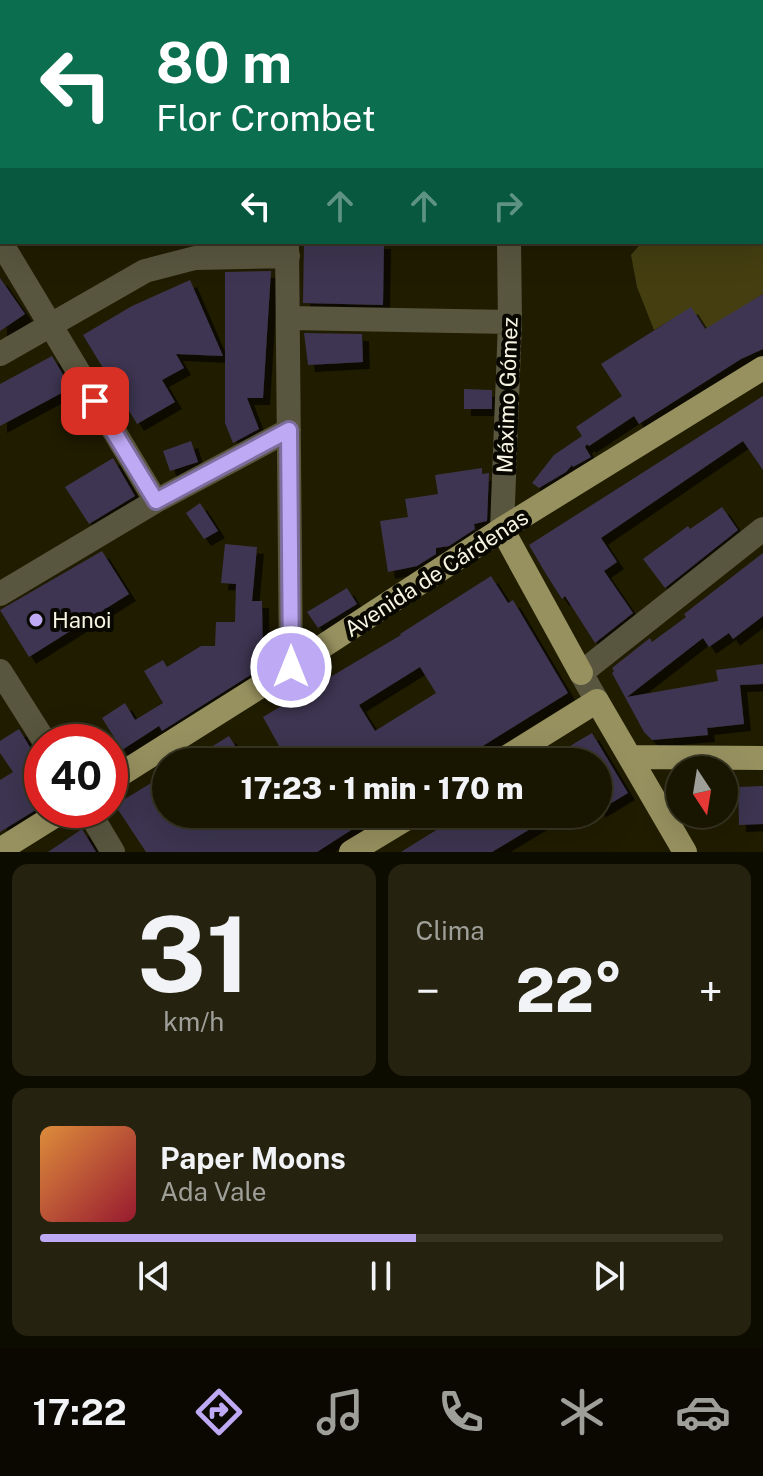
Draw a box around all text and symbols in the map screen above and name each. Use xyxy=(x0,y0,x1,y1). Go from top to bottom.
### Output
text: 80 m xyxy=(156,30,292,96)
icon: left xyxy=(24,32,128,136)
text: Flor Crombet xyxy=(156,97,376,139)
icon: left xyxy=(234,184,278,228)
icon: ahead xyxy=(318,184,362,228)
icon: ahead xyxy=(402,184,446,228)
icon: right xyxy=(486,184,530,228)
street label: Máximo Gómez xyxy=(491,316,523,474)
pin xyxy=(61,367,129,435)
icon: arrive xyxy=(73,379,117,423)
street label: Avenida de Cárdenas xyxy=(339,504,533,642)
place label: Hanoi xyxy=(52,607,112,633)
marker: Hanoi xyxy=(27,611,45,629)
position arrow xyxy=(249,625,333,709)
speed limit sign: 40 xyxy=(24,724,128,828)
north arrow xyxy=(666,756,738,828)
map controls xyxy=(666,756,738,828)
text: 17:23 · 1 min · 170 m xyxy=(240,770,524,806)
text: 31 xyxy=(137,893,251,1015)
text: Clima xyxy=(416,915,485,946)
text: 22° xyxy=(516,955,623,1026)
text: − xyxy=(416,965,440,1017)
text: + xyxy=(699,965,723,1017)
text: km/h xyxy=(163,1006,224,1037)
text: Paper Moons xyxy=(160,1140,346,1176)
text: Ada Vale xyxy=(160,1176,266,1207)
icon: previous xyxy=(132,1254,176,1298)
icon: pause xyxy=(359,1254,403,1298)
icon: next xyxy=(587,1254,631,1298)
icon: directions xyxy=(191,1384,247,1440)
icon: music xyxy=(312,1384,368,1440)
icon: phone xyxy=(433,1384,489,1440)
icon: climate xyxy=(554,1384,610,1440)
icon: car xyxy=(675,1384,731,1440)
text: 17:22 xyxy=(32,1391,127,1433)

